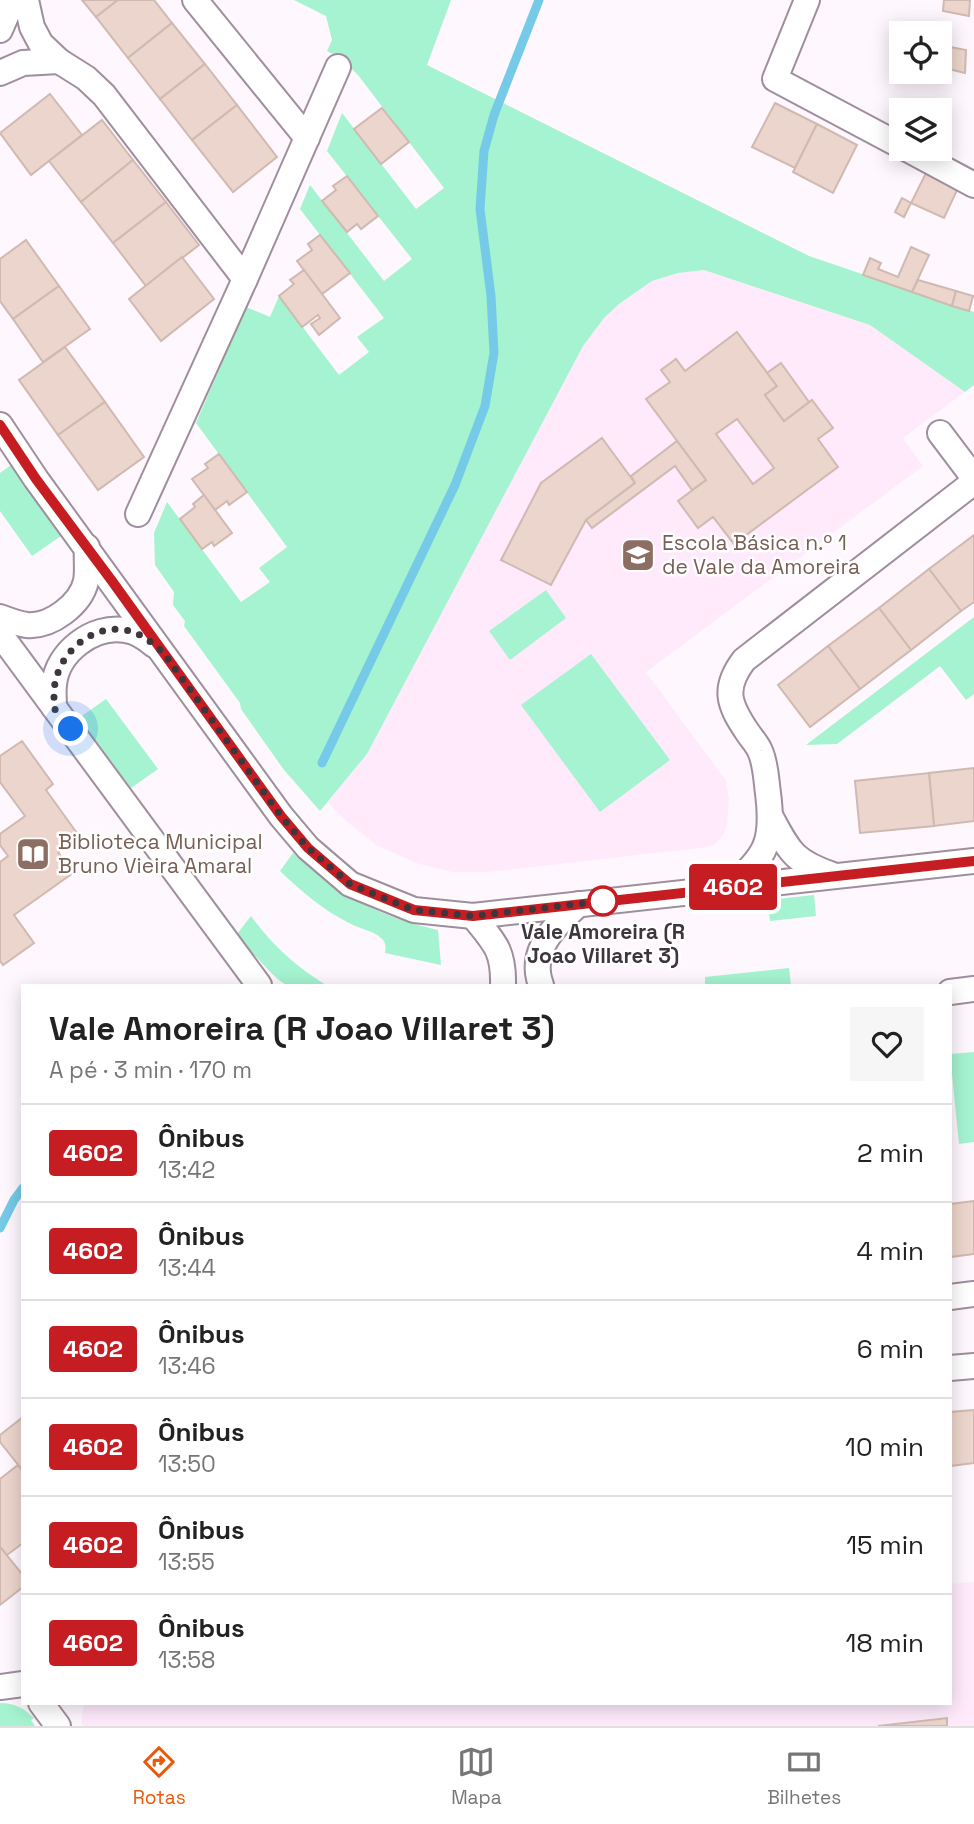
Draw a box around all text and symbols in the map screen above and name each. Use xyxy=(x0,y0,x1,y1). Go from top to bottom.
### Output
map controls xyxy=(889,21,952,161)
button: locate xyxy=(889,21,952,84)
button: layers xyxy=(889,98,952,161)
place label: Escola Básica n.º 1 de Vale da Amoreira xyxy=(662,529,860,580)
school or university icon: Escola Básica n.º 1 de Vale da Amoreira xyxy=(619,536,657,574)
your location xyxy=(53,711,88,746)
place label: Biblioteca Municipal Bruno Vieira Amaral xyxy=(58,828,263,879)
library icon: Biblioteca Municipal Bruno Vieira Amaral xyxy=(14,835,52,873)
line badge: 4602 xyxy=(684,864,782,910)
text: 4602 xyxy=(703,871,763,902)
marker: Vale Amoreira (R Joao Villaret 3) xyxy=(588,886,618,916)
place label: Vale Amoreira (R Joao Villaret 3) xyxy=(521,918,685,969)
button: heart xyxy=(850,1007,924,1081)
text: Vale Amoreira (R Joao Villaret 3) xyxy=(49,1008,555,1050)
text: A pé · 3 min · 170 m xyxy=(49,1055,252,1085)
text: Ônibus xyxy=(158,1121,245,1155)
text: 2 min xyxy=(857,1136,924,1170)
text: 4602 xyxy=(63,1137,123,1168)
text: 13:42 xyxy=(158,1155,215,1185)
text: Ônibus xyxy=(158,1219,245,1253)
text: 4 min xyxy=(856,1234,924,1268)
text: 4602 xyxy=(63,1235,123,1266)
text: 13:44 xyxy=(158,1253,216,1283)
text: Ônibus xyxy=(158,1317,245,1351)
text: 6 min xyxy=(857,1332,924,1366)
text: 4602 xyxy=(63,1333,123,1364)
text: 13:46 xyxy=(158,1351,216,1381)
text: Ônibus xyxy=(158,1415,245,1449)
text: 10 min xyxy=(845,1430,924,1464)
text: 4602 xyxy=(63,1431,123,1462)
text: 13:50 xyxy=(158,1449,216,1479)
text: Ônibus xyxy=(158,1513,245,1547)
text: 15 min xyxy=(846,1528,924,1562)
text: 4602 xyxy=(63,1529,123,1560)
text: 13:55 xyxy=(158,1547,215,1577)
text: Ônibus xyxy=(158,1611,245,1645)
text: 18 min xyxy=(846,1626,924,1660)
text: 4602 xyxy=(63,1627,123,1658)
text: 13:58 xyxy=(158,1645,215,1675)
tab: Rotas xyxy=(133,1743,186,1810)
tab: Mapa xyxy=(451,1743,502,1810)
tab: Bilhetes xyxy=(767,1743,841,1810)

